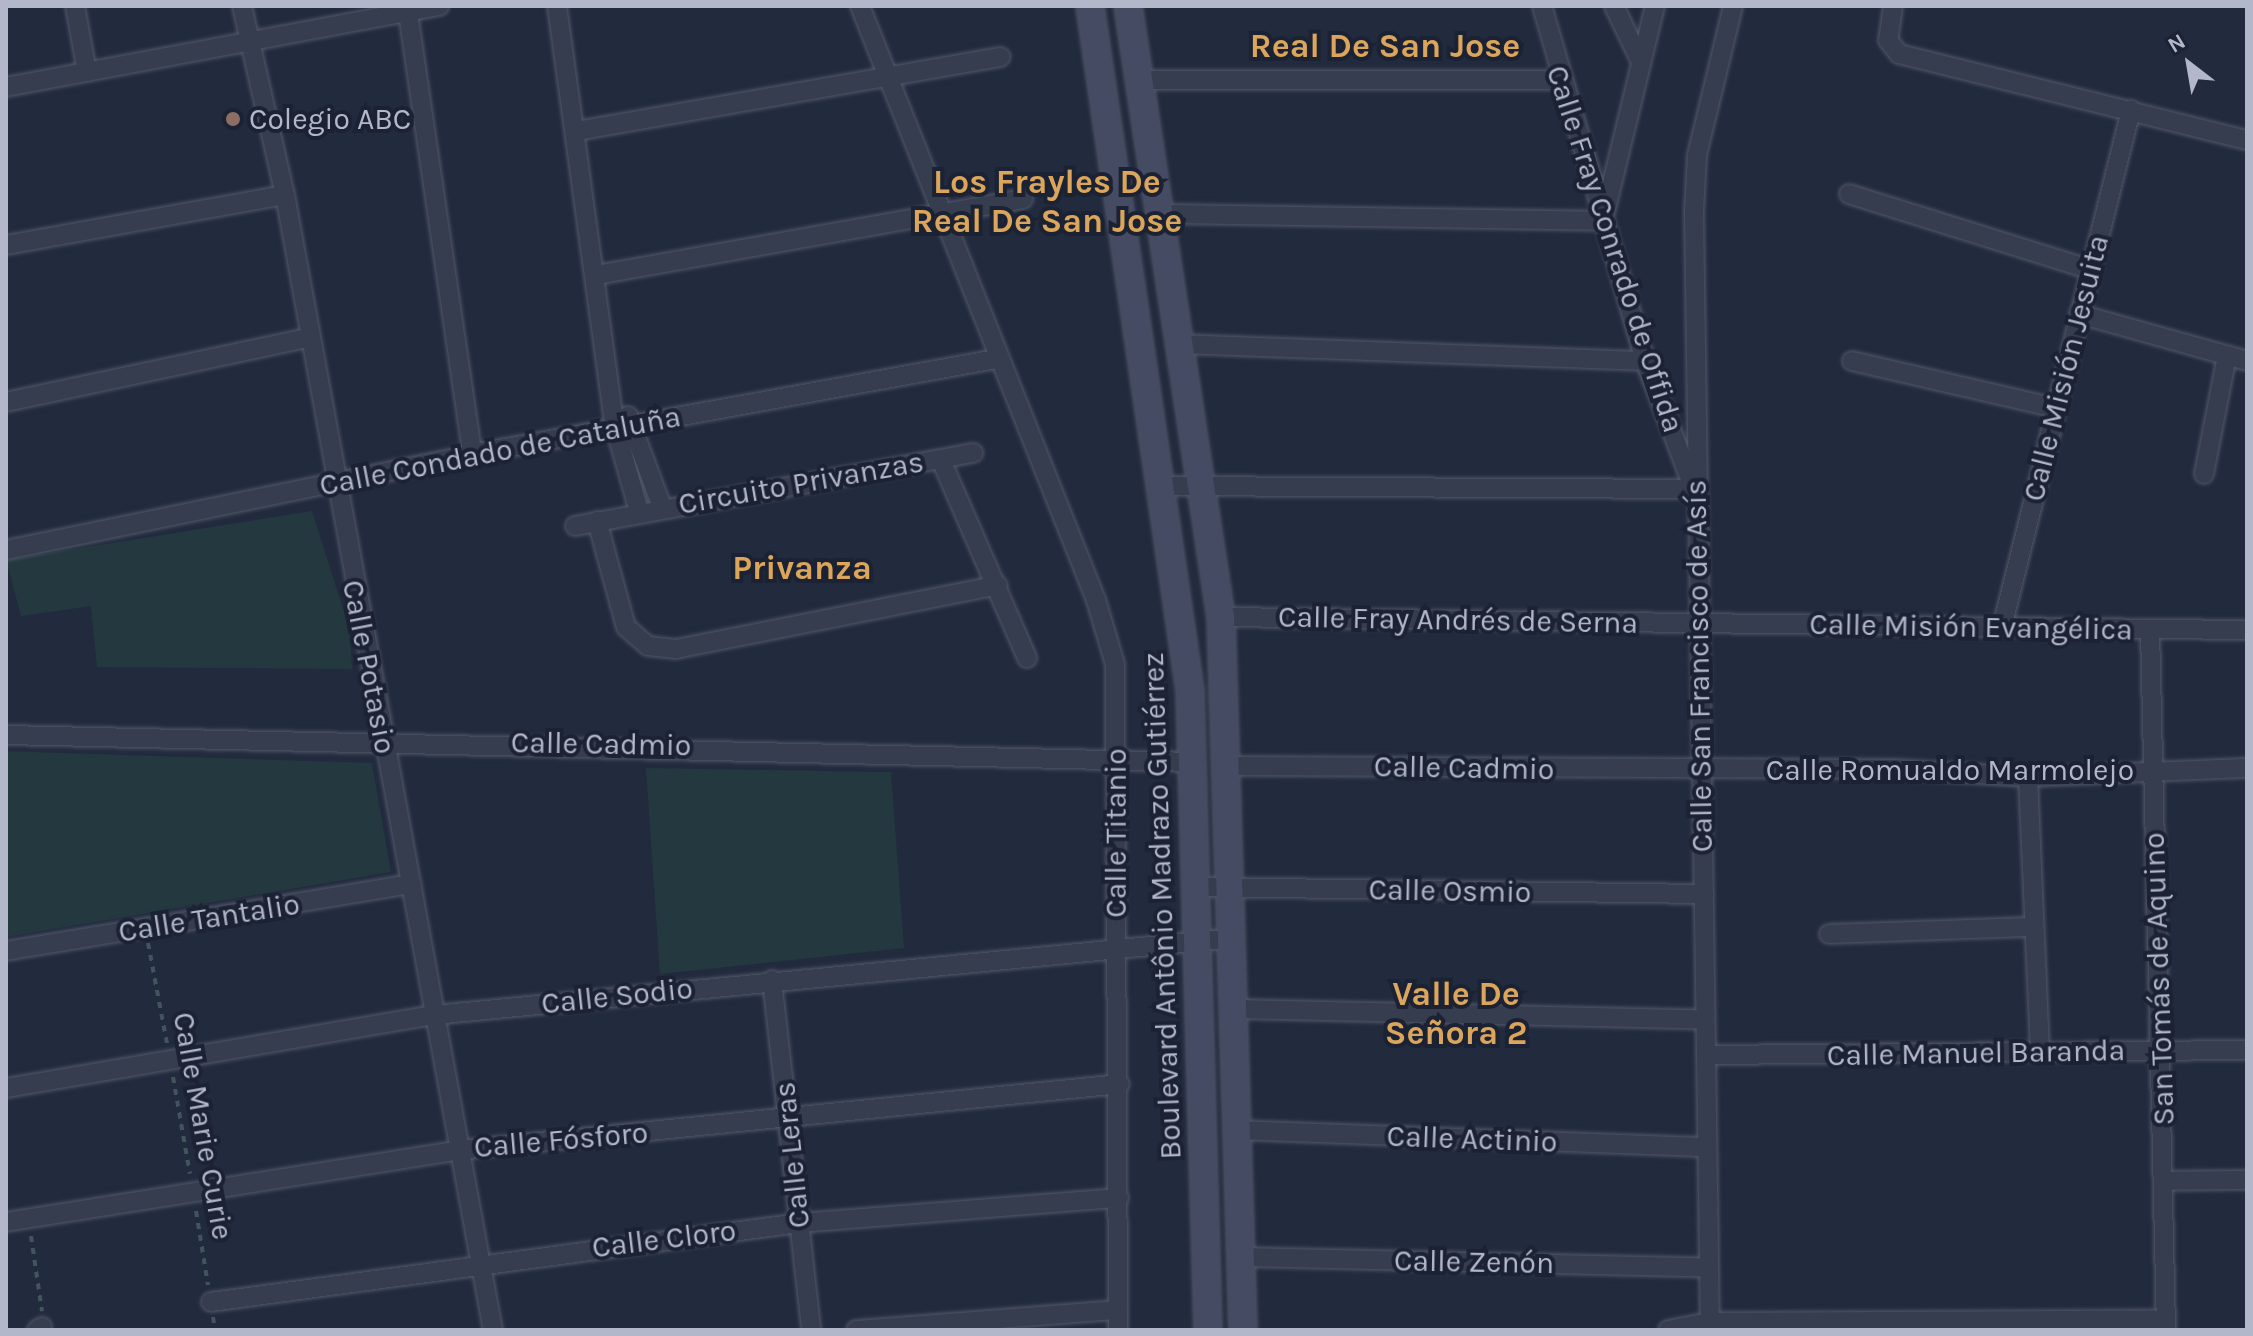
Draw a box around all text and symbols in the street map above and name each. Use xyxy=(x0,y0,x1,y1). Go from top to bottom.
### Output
north arrow xyxy=(2149,24,2229,104)
district label: Real De San Jose xyxy=(1250,27,1520,67)
text: N xyxy=(2163,28,2190,59)
street label: Calle Fray Conrado de Offida xyxy=(1539,61,1691,437)
place label: Colegio ABC xyxy=(249,101,411,137)
marker: Colegio ABC xyxy=(224,110,242,128)
district label: Los Frayles De Real De San Jose xyxy=(912,162,1182,242)
street label: Calle Misión Jesuita xyxy=(2016,231,2116,505)
street label: Calle Condado de Cataluña xyxy=(316,398,684,504)
street label: Circuito Privanzas xyxy=(676,444,926,522)
street label: Calle San Francisco de Asís xyxy=(1678,479,1720,853)
district label: Privanza xyxy=(732,549,872,589)
street label: Calle Potasio xyxy=(335,577,403,757)
street label: Calle Fray Andrés de Serna xyxy=(1278,599,1638,641)
street label: Calle Misión Evangélica xyxy=(1809,606,2133,648)
street label: Boulevard Antônio Madrazo Gutiérrez xyxy=(1135,652,1189,1160)
street label: Calle Cadmio xyxy=(511,724,691,764)
street label: Calle Titanio xyxy=(1098,748,1134,918)
street label: Calle Cadmio xyxy=(1374,748,1554,788)
street label: Calle Romualdo Marmolejo xyxy=(1766,752,2134,788)
street label: San Tomás de Aquino xyxy=(2136,832,2182,1126)
street label: Calle Osmio xyxy=(1368,872,1532,910)
street label: Calle Tantalio xyxy=(116,886,302,950)
street label: Calle Sodio xyxy=(540,970,694,1022)
district label: Valle De Señora 2 xyxy=(1385,974,1527,1054)
street label: Calle Marie Curie xyxy=(165,1010,241,1242)
street label: Calle Manuel Baranda xyxy=(1827,1032,2125,1074)
street label: Calle Leras xyxy=(766,1080,818,1230)
street label: Calle Fósforo xyxy=(473,1114,649,1166)
street label: Calle Actinio xyxy=(1386,1118,1558,1160)
street label: Calle Cloro xyxy=(590,1212,738,1266)
street label: Calle Zenón xyxy=(1394,1243,1554,1281)

